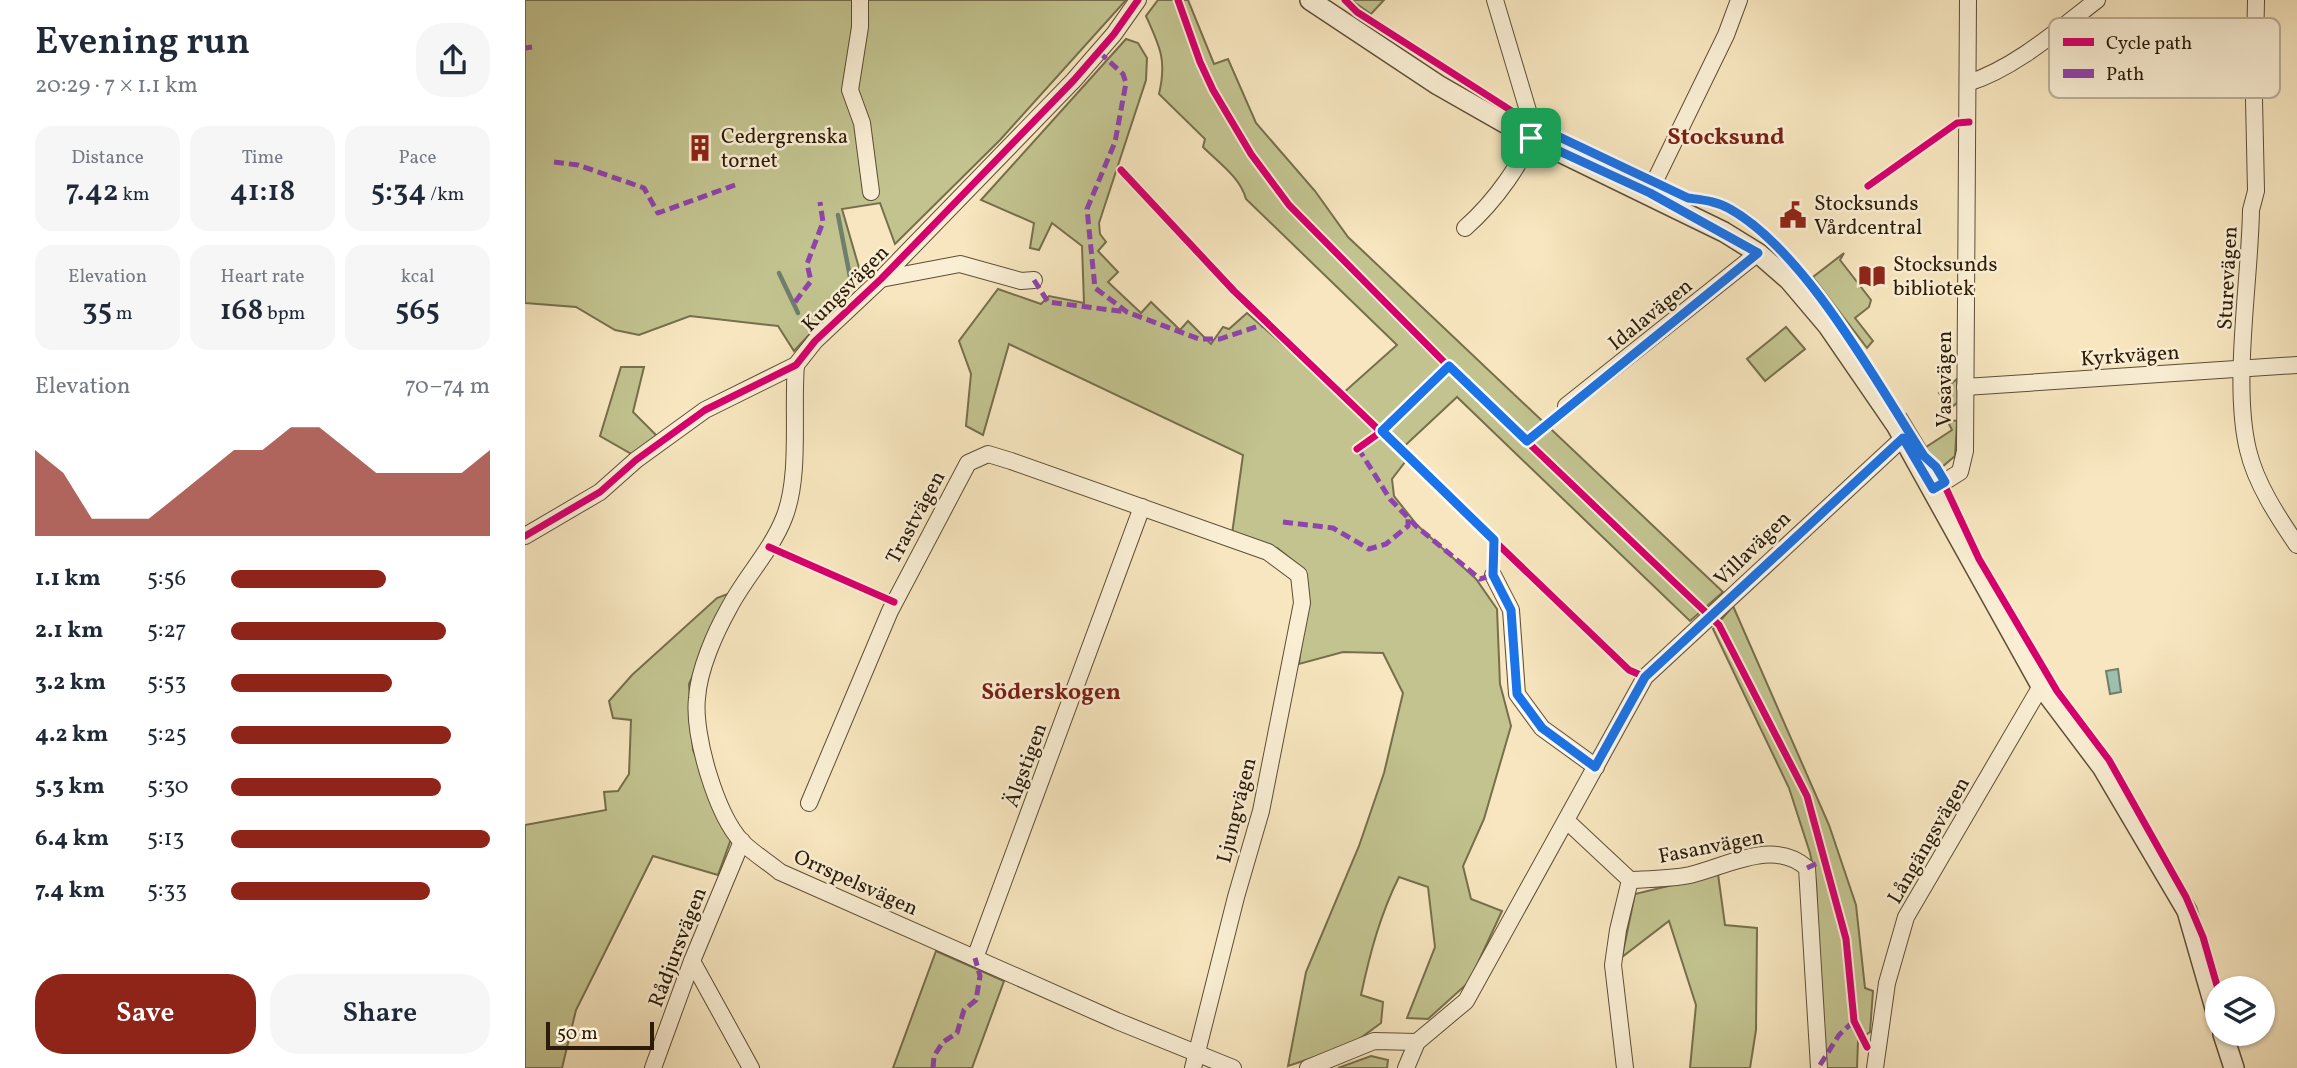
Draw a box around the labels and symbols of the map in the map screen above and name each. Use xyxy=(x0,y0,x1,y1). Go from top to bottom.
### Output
legend xyxy=(2049,18,2280,98)
text: Cycle path xyxy=(2106,31,2192,57)
text: Path xyxy=(2106,62,2144,88)
pin xyxy=(1501,108,1561,168)
district label: Stocksund xyxy=(1667,121,1785,155)
place label: Cedergrenska tornet xyxy=(721,123,848,176)
building icon: Cedergrenska tornet xyxy=(685,133,715,163)
place label: Stocksunds Vårdcentral xyxy=(1814,190,1922,243)
public building icon: Stocksunds Vårdcentral xyxy=(1778,200,1808,230)
street label: Sturevägen xyxy=(2211,225,2246,331)
street label: Kungsvägen xyxy=(796,239,896,339)
place label: Stocksunds bibliotek xyxy=(1893,251,1997,304)
library icon: Stocksunds bibliotek xyxy=(1857,261,1887,291)
street label: Idalavägen xyxy=(1603,272,1699,358)
street label: Vasavägen xyxy=(1931,331,1960,427)
street label: Kyrkvägen xyxy=(2080,339,2181,374)
street label: Trastvägen xyxy=(880,466,953,569)
street label: Villavägen xyxy=(1708,505,1798,593)
district label: Söderskogen xyxy=(981,677,1121,709)
street label: Älgstigen xyxy=(998,719,1055,812)
street label: Ljungvägen xyxy=(1210,755,1265,866)
street label: Långängsvägen xyxy=(1881,772,1977,910)
street label: Fasanvägen xyxy=(1656,823,1767,872)
street label: Orrspelsvägen xyxy=(788,843,922,924)
street label: Rådjursvägen xyxy=(642,883,715,1012)
scale bar xyxy=(546,1019,655,1051)

